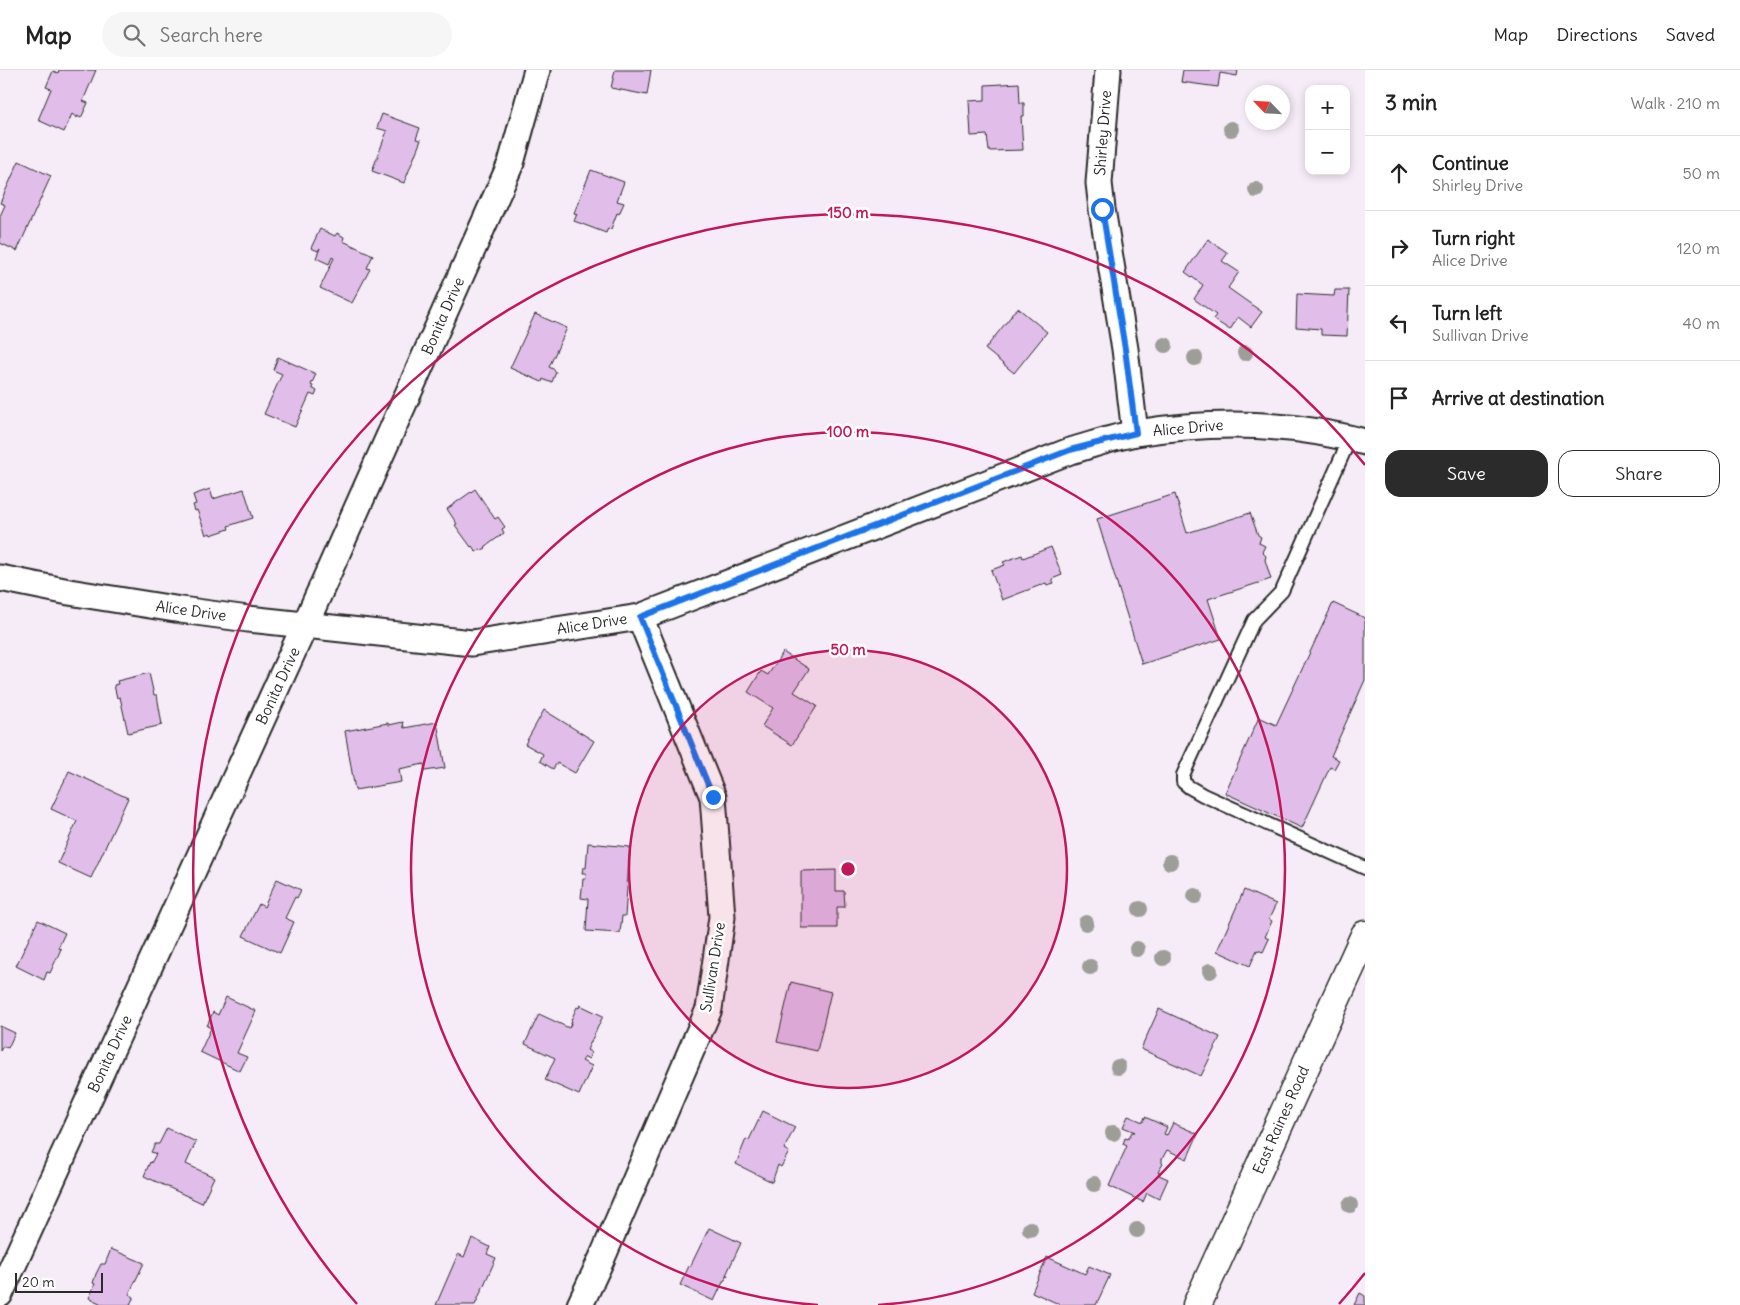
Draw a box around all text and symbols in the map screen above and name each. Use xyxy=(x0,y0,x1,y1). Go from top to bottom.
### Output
search box xyxy=(102,12,452,57)
text: Map xyxy=(25,20,72,50)
icon: search xyxy=(120,21,148,49)
text: Search here xyxy=(160,23,263,47)
text: Map xyxy=(1493,23,1528,46)
text: Directions xyxy=(1556,23,1638,46)
text: Saved xyxy=(1666,23,1715,46)
north arrow xyxy=(1245,85,1290,130)
map controls xyxy=(1305,85,1350,175)
button: + xyxy=(1305,85,1350,130)
text: 3 min xyxy=(1385,89,1437,116)
street label: Shirley Drive xyxy=(1090,90,1115,176)
text: Walk · 210 m xyxy=(1630,93,1720,113)
button: − xyxy=(1305,130,1350,175)
text: Continue xyxy=(1432,151,1509,175)
icon: ahead xyxy=(1385,159,1413,187)
text: 50 m xyxy=(1682,163,1720,183)
text: Shirley Drive xyxy=(1432,175,1523,195)
route start xyxy=(1091,198,1114,221)
text: 150 m xyxy=(827,203,869,222)
text: Turn right xyxy=(1432,226,1515,250)
icon: right xyxy=(1385,234,1413,262)
text: 120 m xyxy=(1677,238,1720,258)
text: Alice Drive xyxy=(1432,250,1508,270)
street label: Bonita Drive xyxy=(417,274,468,358)
text: Turn left xyxy=(1432,301,1502,325)
icon: left xyxy=(1385,309,1413,337)
text: 40 m xyxy=(1682,313,1720,333)
text: Sullivan Drive xyxy=(1432,325,1529,345)
icon: arrive xyxy=(1385,384,1413,412)
text: Arrive at destination xyxy=(1432,386,1605,410)
street label: Alice Drive xyxy=(1152,415,1224,440)
text: 100 m xyxy=(827,422,869,441)
button: Save xyxy=(1385,450,1548,497)
button: Share xyxy=(1558,450,1720,497)
street label: Alice Drive xyxy=(155,596,227,625)
street label: Alice Drive xyxy=(555,609,628,638)
text: 50 m xyxy=(830,640,866,659)
street label: Bonita Drive xyxy=(251,644,304,727)
route end xyxy=(702,786,725,809)
centre of rings xyxy=(839,860,857,878)
street label: Sullivan Drive xyxy=(696,921,729,1013)
street label: Bonita Drive xyxy=(83,1012,136,1095)
street label: East Raines Road xyxy=(1248,1063,1313,1177)
scale bar xyxy=(15,1270,102,1293)
text: 20 m xyxy=(22,1273,55,1291)

